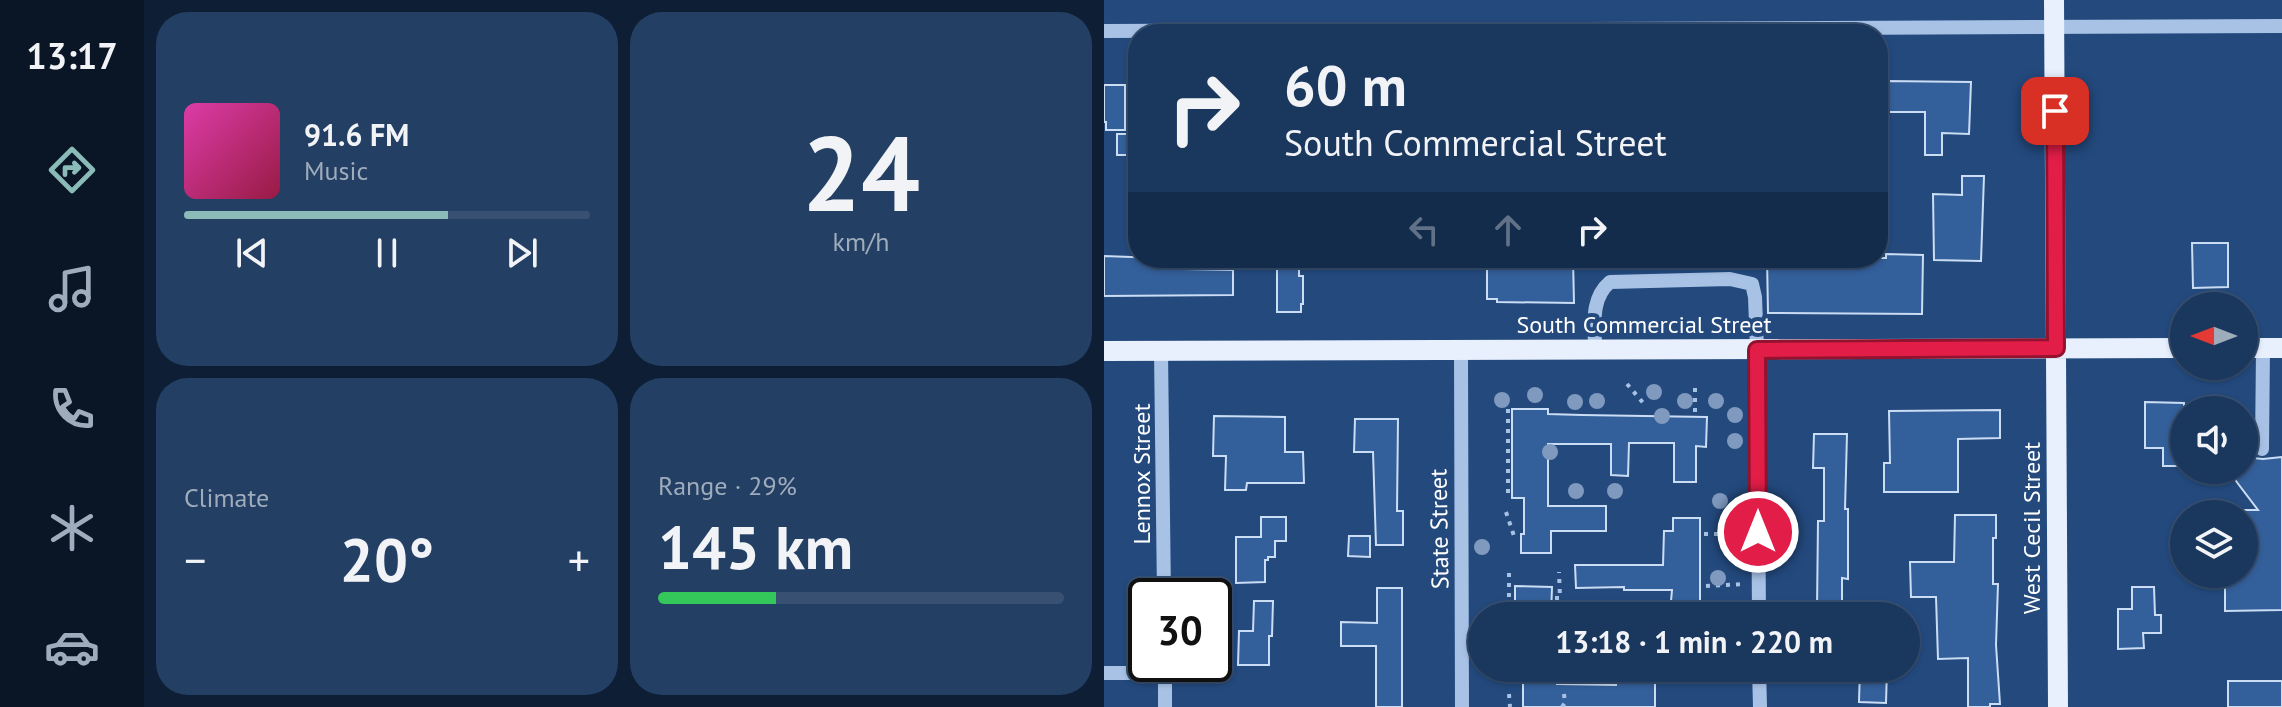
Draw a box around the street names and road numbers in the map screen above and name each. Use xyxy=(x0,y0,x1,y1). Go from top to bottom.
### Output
street label: South Commercial Street xyxy=(1516,309,1772,340)
street label: Lennox Street xyxy=(1126,403,1157,545)
street label: West Cecil Street xyxy=(2016,442,2047,614)
street label: State Street xyxy=(1422,468,1456,590)

